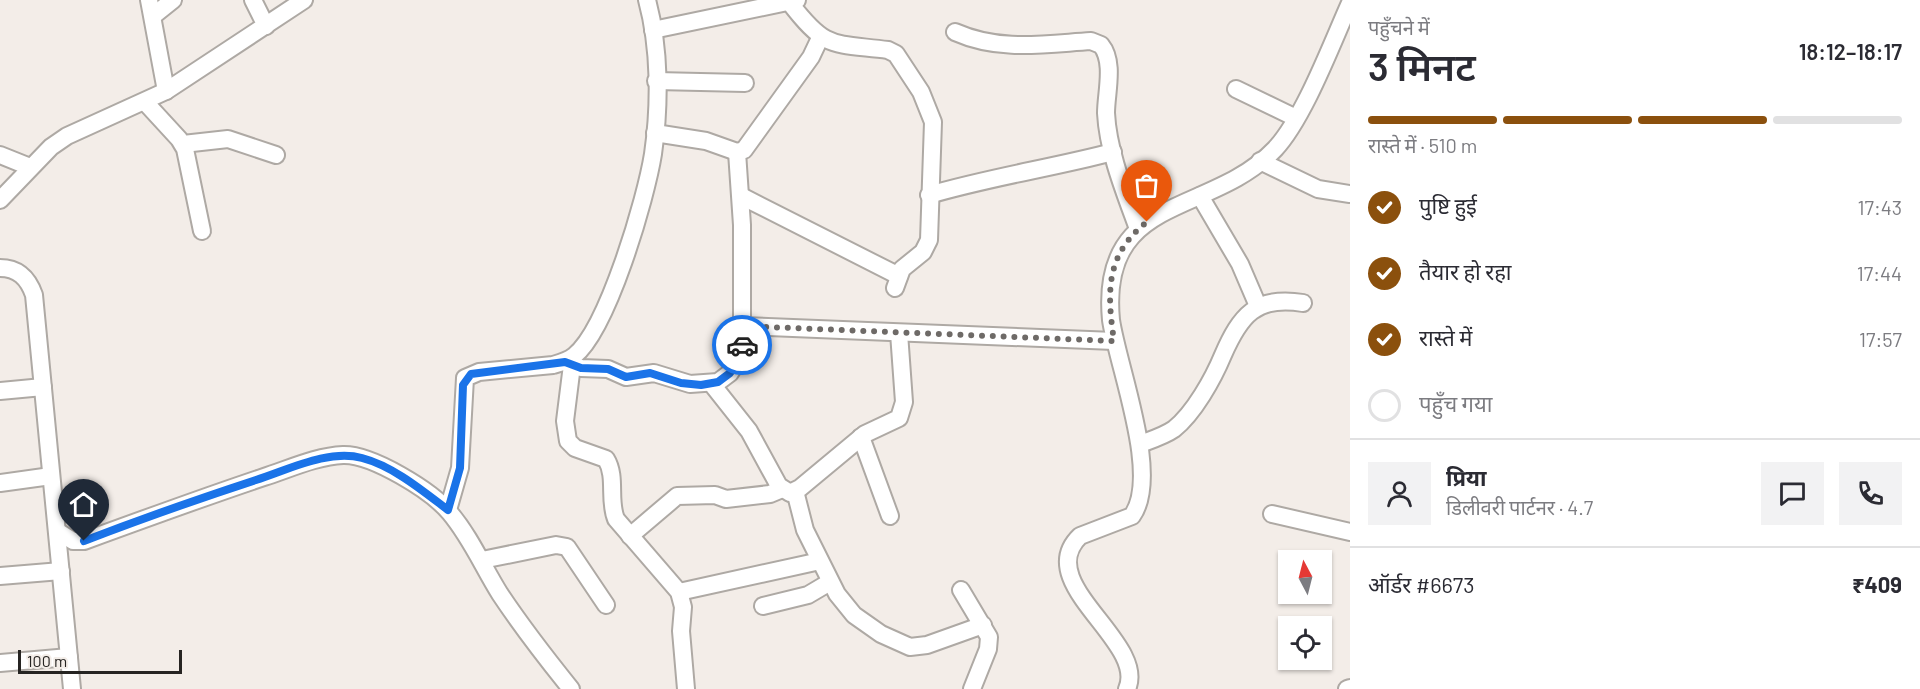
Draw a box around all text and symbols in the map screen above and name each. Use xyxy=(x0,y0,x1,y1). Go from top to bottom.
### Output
text: पहुँचने में xyxy=(1368,15,1430,39)
text: 18:12–18:17 xyxy=(1799,38,1902,64)
text: 3 मिनट xyxy=(1368,42,1476,89)
text: रास्ते में · 510 m xyxy=(1368,133,1477,157)
pin xyxy=(1121,160,1172,222)
icon: bag xyxy=(1130,169,1163,202)
icon: check xyxy=(1368,191,1401,224)
text: पुष्टि हुई xyxy=(1419,192,1477,218)
text: 17:43 xyxy=(1857,195,1902,219)
icon: check xyxy=(1368,257,1401,290)
text: तैयार हो रहा xyxy=(1419,258,1512,284)
text: 17:44 xyxy=(1857,261,1902,285)
courier xyxy=(712,315,772,375)
icon: check xyxy=(1368,323,1401,356)
text: रास्ते में xyxy=(1419,324,1472,350)
text: 17:57 xyxy=(1859,327,1902,351)
icon: car xyxy=(726,329,759,362)
text: पहुँच गया xyxy=(1419,390,1492,416)
button: person xyxy=(1368,462,1431,525)
button: chat xyxy=(1761,462,1824,525)
button: phone xyxy=(1839,462,1902,525)
text: प्रिया xyxy=(1446,464,1486,490)
pin xyxy=(58,479,109,541)
icon: home xyxy=(67,488,100,521)
text: डिलीवरी पार्टनर · 4.7 xyxy=(1446,495,1593,519)
north arrow xyxy=(1278,550,1332,604)
map controls xyxy=(1278,550,1332,670)
text: ऑर्डर #6673 xyxy=(1368,571,1475,597)
text: ₹409 xyxy=(1852,571,1902,597)
button: locate xyxy=(1278,616,1332,670)
scale bar xyxy=(18,647,182,674)
text: 100 m xyxy=(27,651,67,670)

